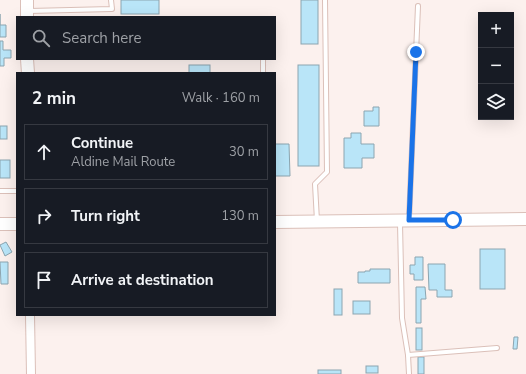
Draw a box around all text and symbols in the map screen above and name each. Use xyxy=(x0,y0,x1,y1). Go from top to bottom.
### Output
map controls xyxy=(478,12,514,120)
button: + xyxy=(478,12,514,48)
search box xyxy=(16,16,276,60)
icon: search xyxy=(30,27,52,49)
text: Search here xyxy=(62,28,142,48)
route end xyxy=(407,43,425,61)
button: − xyxy=(478,48,514,84)
button: layers xyxy=(478,84,514,120)
text: 2 min xyxy=(32,87,76,110)
text: Walk · 160 m xyxy=(182,89,260,107)
text: Continue xyxy=(71,133,133,153)
icon: ahead xyxy=(33,141,55,163)
text: 30 m xyxy=(229,143,259,161)
text: Aldine Mail Route xyxy=(71,153,175,171)
icon: right xyxy=(33,205,55,227)
text: Turn right xyxy=(71,206,140,226)
text: 130 m xyxy=(221,207,259,225)
route start xyxy=(444,211,462,229)
icon: arrive xyxy=(33,269,55,291)
text: Arrive at destination xyxy=(71,270,214,290)

